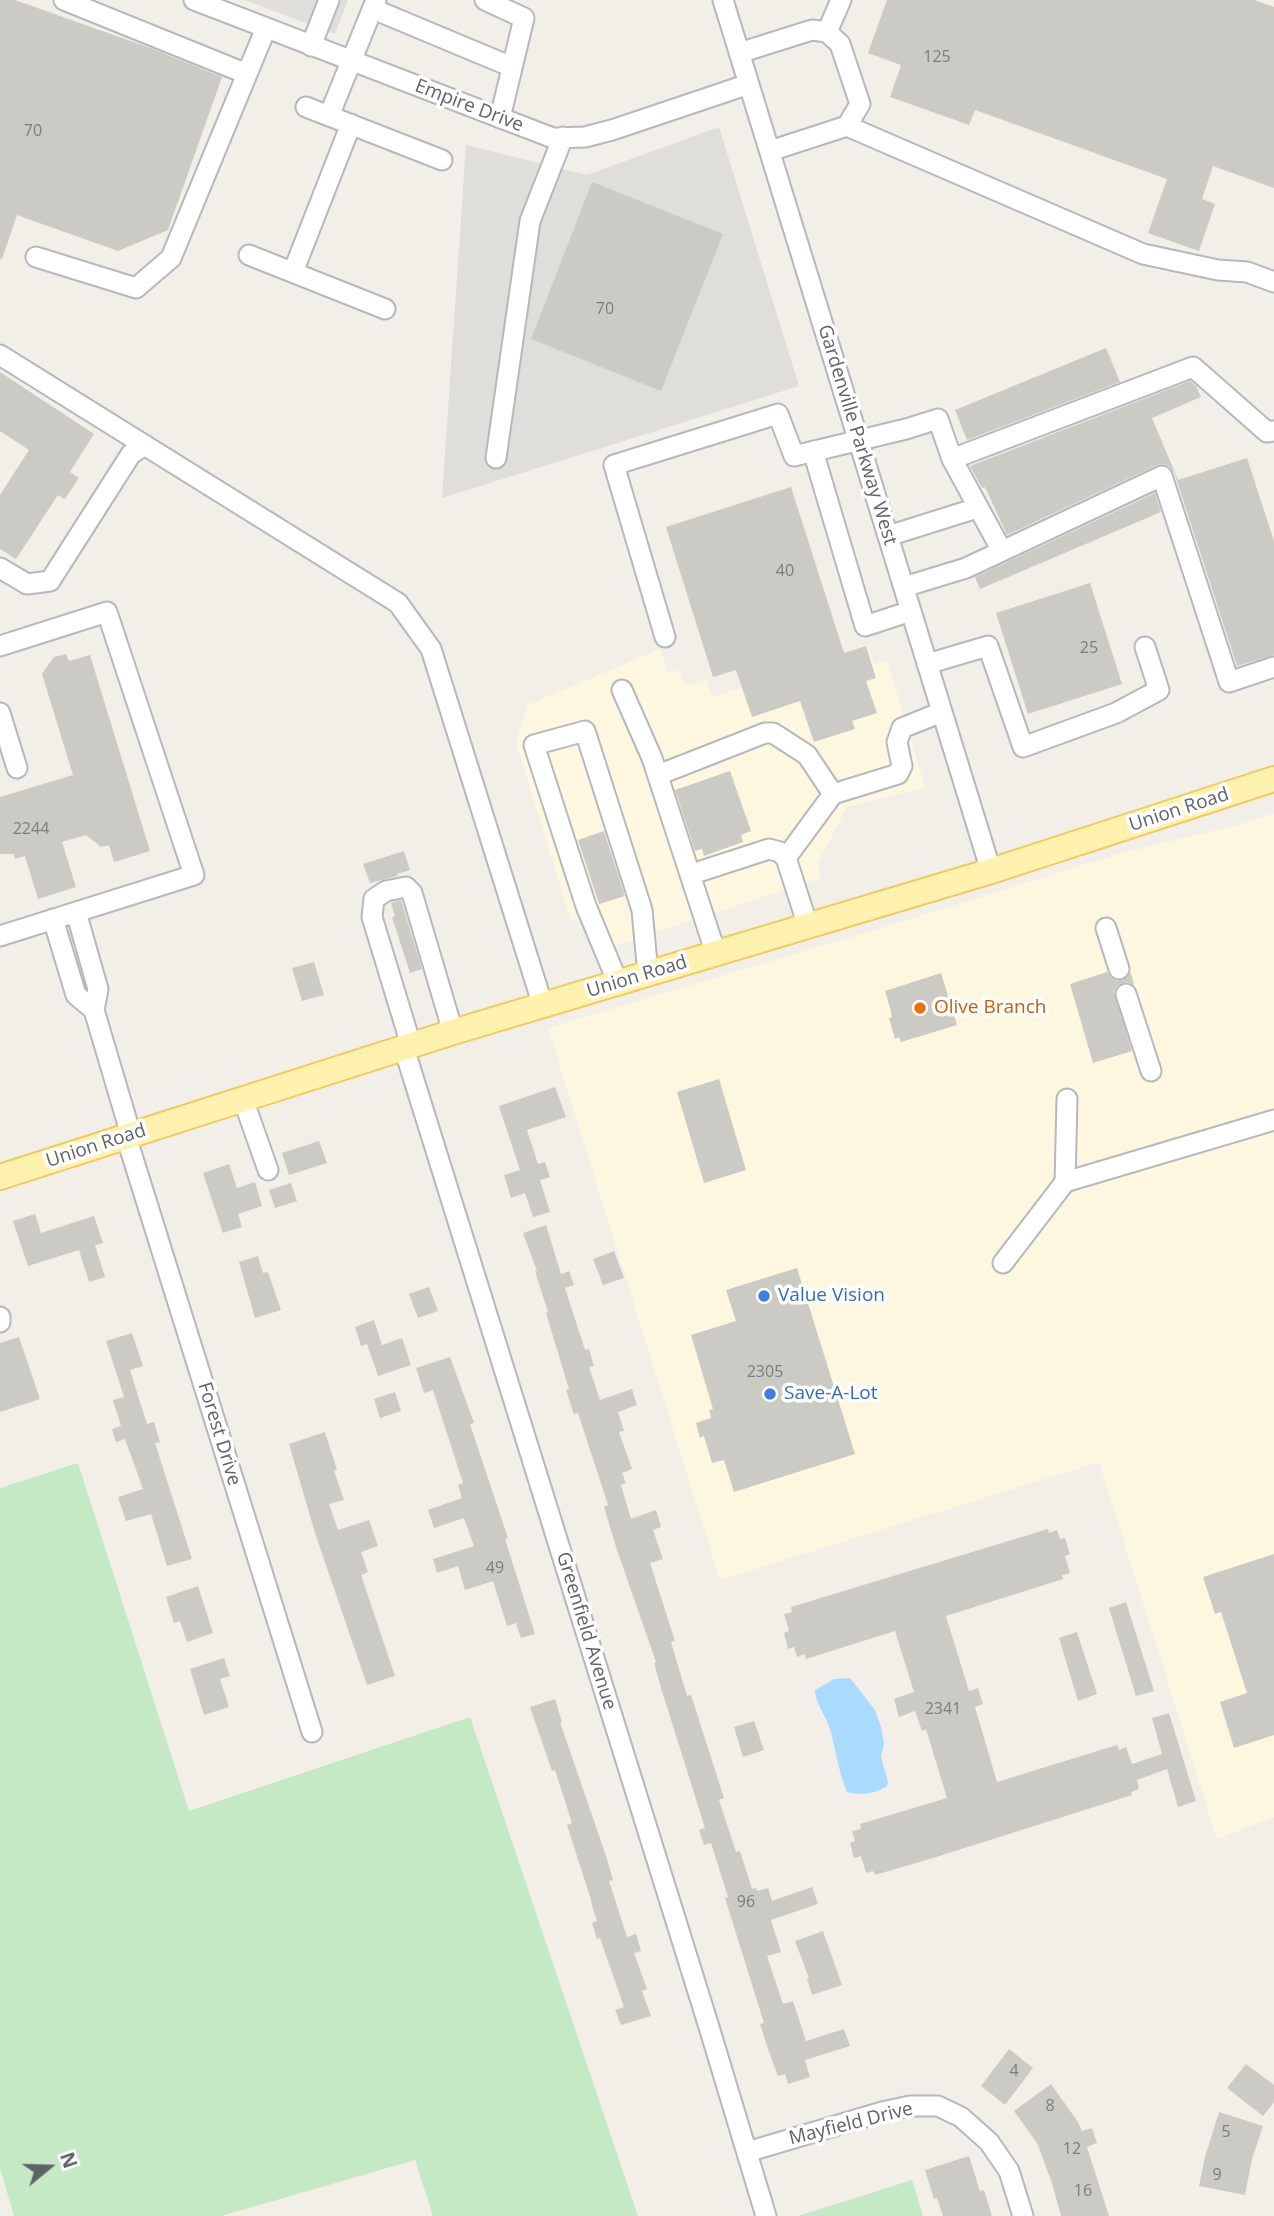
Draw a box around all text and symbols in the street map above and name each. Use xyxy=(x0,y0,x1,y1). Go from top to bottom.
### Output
house number: 125 xyxy=(923,47,951,67)
street label: Empire Drive xyxy=(411,75,527,137)
house number: 70 xyxy=(24,121,42,141)
house number: 70 xyxy=(596,299,614,319)
street label: Gardenville Parkway West xyxy=(813,322,901,548)
house number: 40 xyxy=(776,561,794,581)
house number: 25 xyxy=(1080,638,1098,658)
street label: Union Road xyxy=(1126,783,1232,837)
house number: 2244 xyxy=(13,819,49,839)
street label: Union Road xyxy=(584,951,690,1003)
place label: Olive Branch xyxy=(934,997,1046,1019)
marker: Olive Branch xyxy=(912,1000,928,1016)
street label: Union Road xyxy=(43,1119,149,1173)
place label: Value Vision xyxy=(778,1285,885,1307)
marker: Value Vision xyxy=(756,1288,772,1304)
house number: 2305 xyxy=(747,1362,783,1382)
street label: Forest Drive xyxy=(192,1380,246,1488)
place label: Save-A-Lot xyxy=(784,1383,877,1405)
marker: Save-A-Lot xyxy=(762,1386,778,1402)
street label: Greenfield Avenue xyxy=(551,1549,621,1713)
house number: 49 xyxy=(486,1558,504,1578)
house number: 2341 xyxy=(925,1699,961,1719)
house number: 96 xyxy=(737,1892,755,1912)
house number: 4 xyxy=(1009,2061,1019,2081)
house number: 8 xyxy=(1045,2096,1055,2116)
street label: Mayfield Drive xyxy=(787,2098,915,2150)
house number: 5 xyxy=(1221,2122,1231,2142)
north arrow xyxy=(14,2132,84,2202)
house number: 12 xyxy=(1063,2139,1081,2159)
text: N xyxy=(54,2149,84,2172)
house number: 9 xyxy=(1212,2165,1222,2185)
house number: 16 xyxy=(1074,2181,1092,2201)

